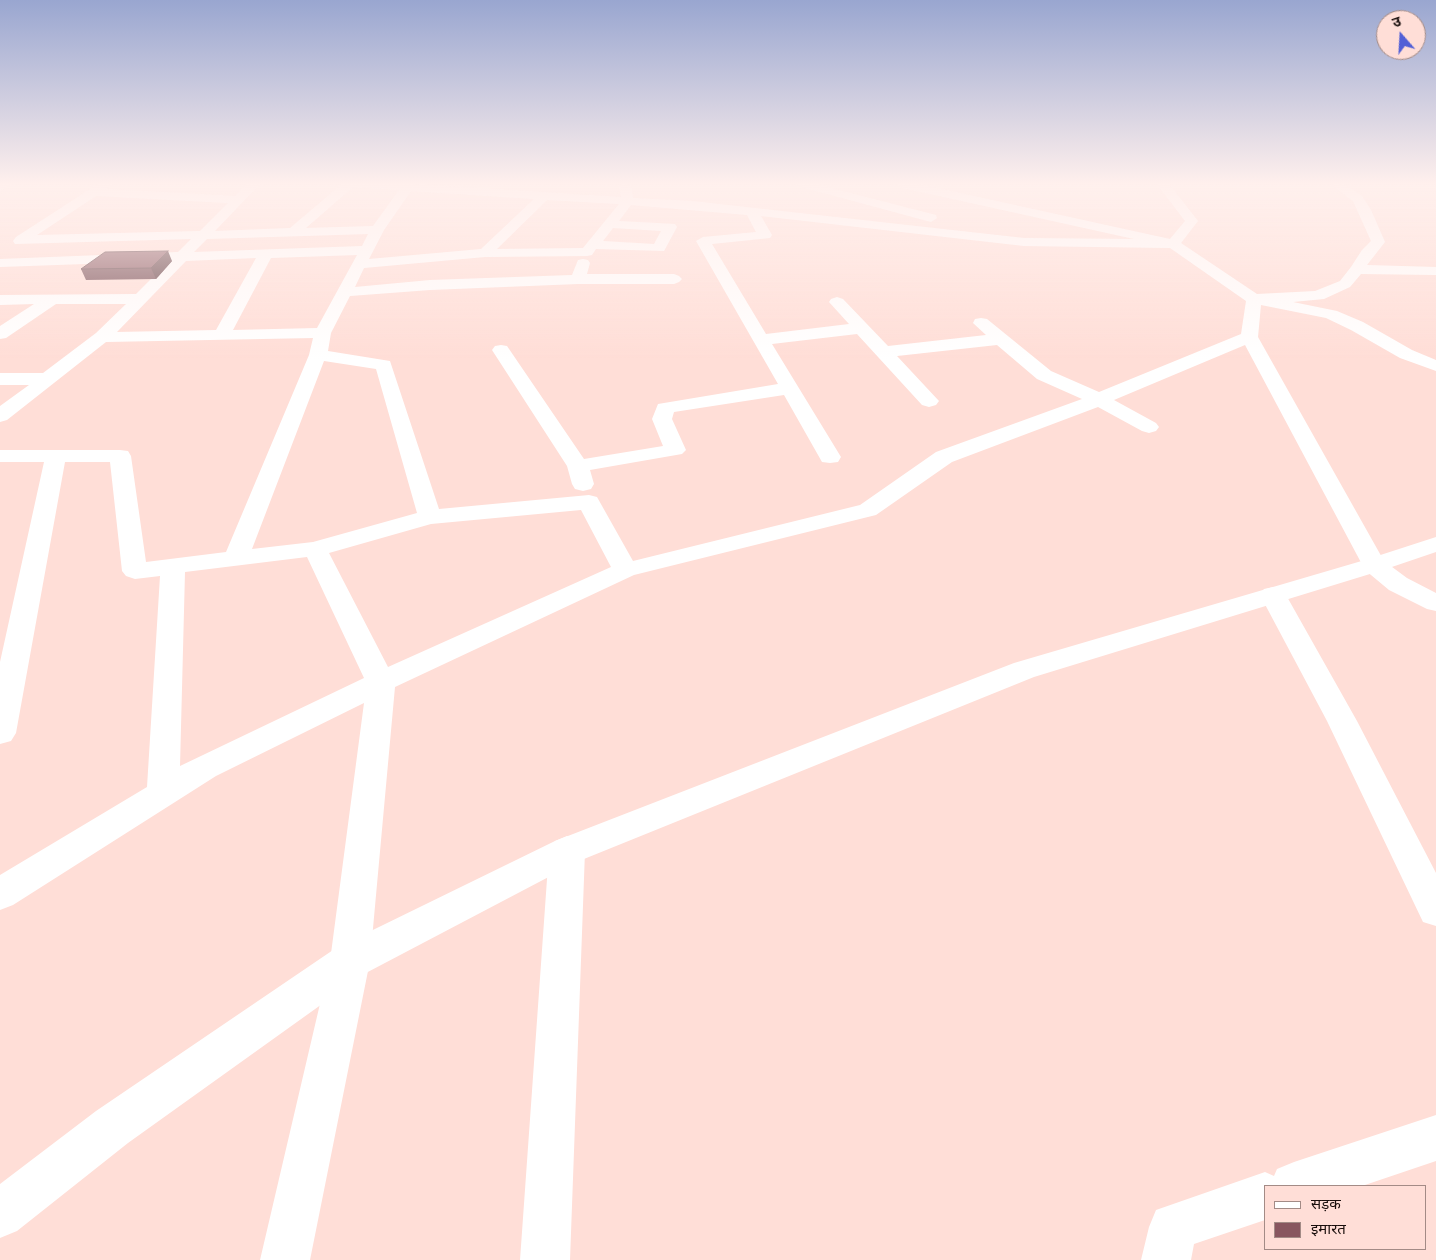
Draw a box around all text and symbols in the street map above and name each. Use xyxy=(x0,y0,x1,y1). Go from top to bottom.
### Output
north arrow xyxy=(1376,10,1426,60)
text: उ xyxy=(1390,13,1403,31)
legend xyxy=(1264,1185,1426,1250)
text: सड़क xyxy=(1311,1195,1341,1212)
text: इमारत xyxy=(1311,1220,1346,1237)

